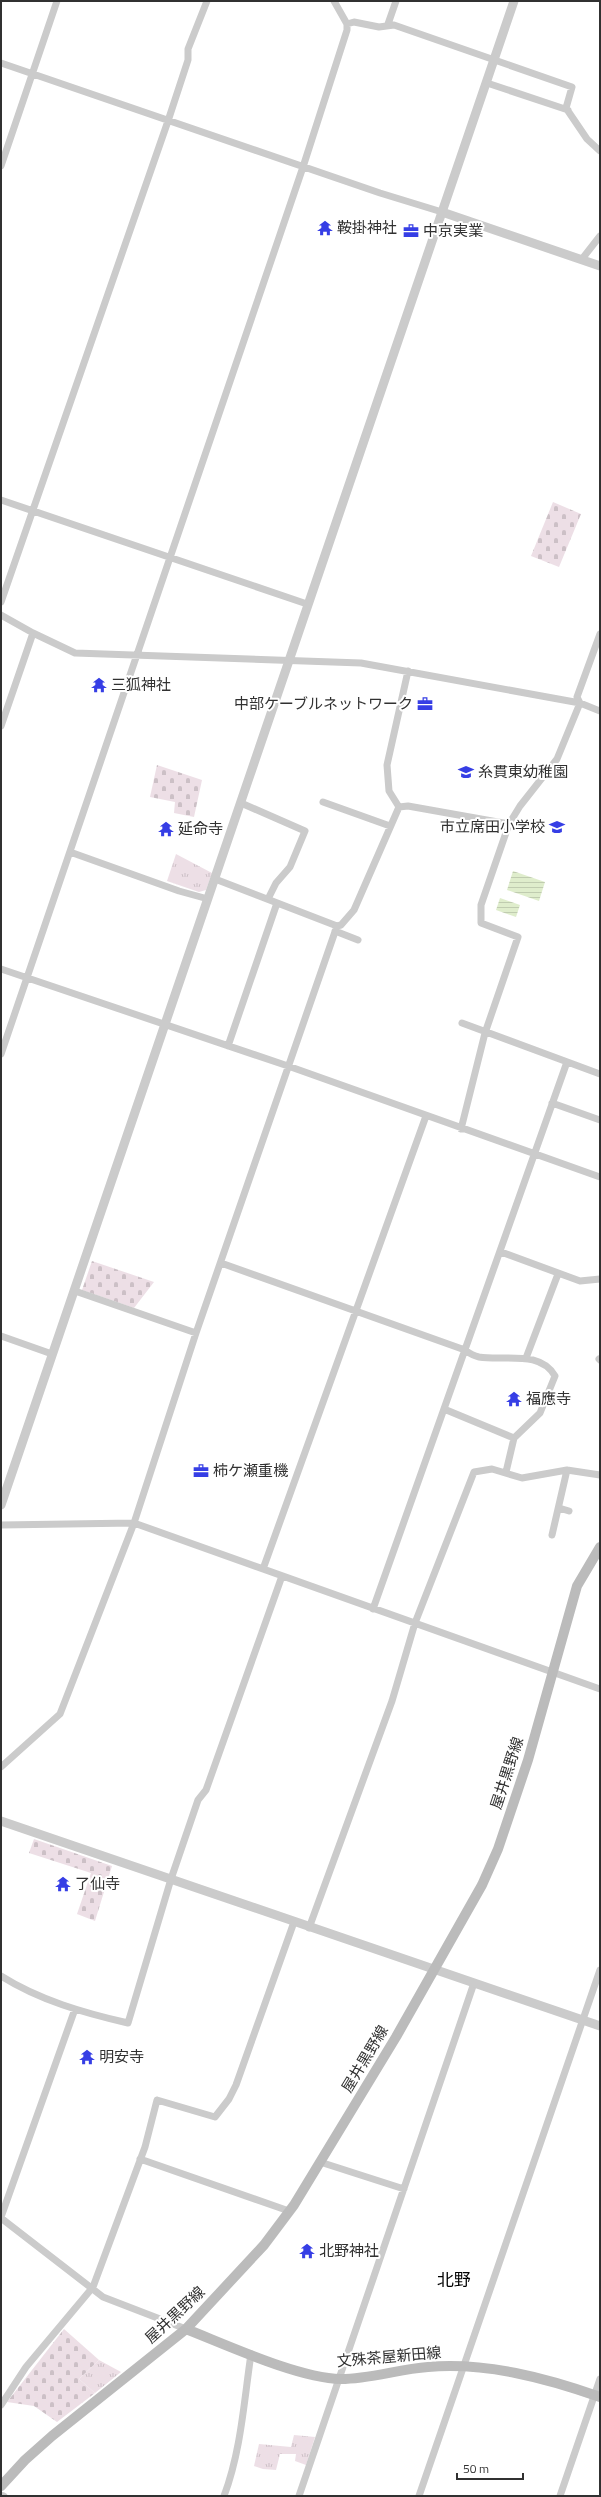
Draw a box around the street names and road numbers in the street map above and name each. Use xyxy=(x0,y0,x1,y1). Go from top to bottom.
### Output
street label: 屋井黒野線 xyxy=(484,1734,529,1812)
street label: 屋井黒野線 xyxy=(335,2021,394,2097)
street label: 屋井黒野線 xyxy=(139,2281,210,2349)
street label: 文殊茶屋新田線 xyxy=(336,2340,442,2373)

